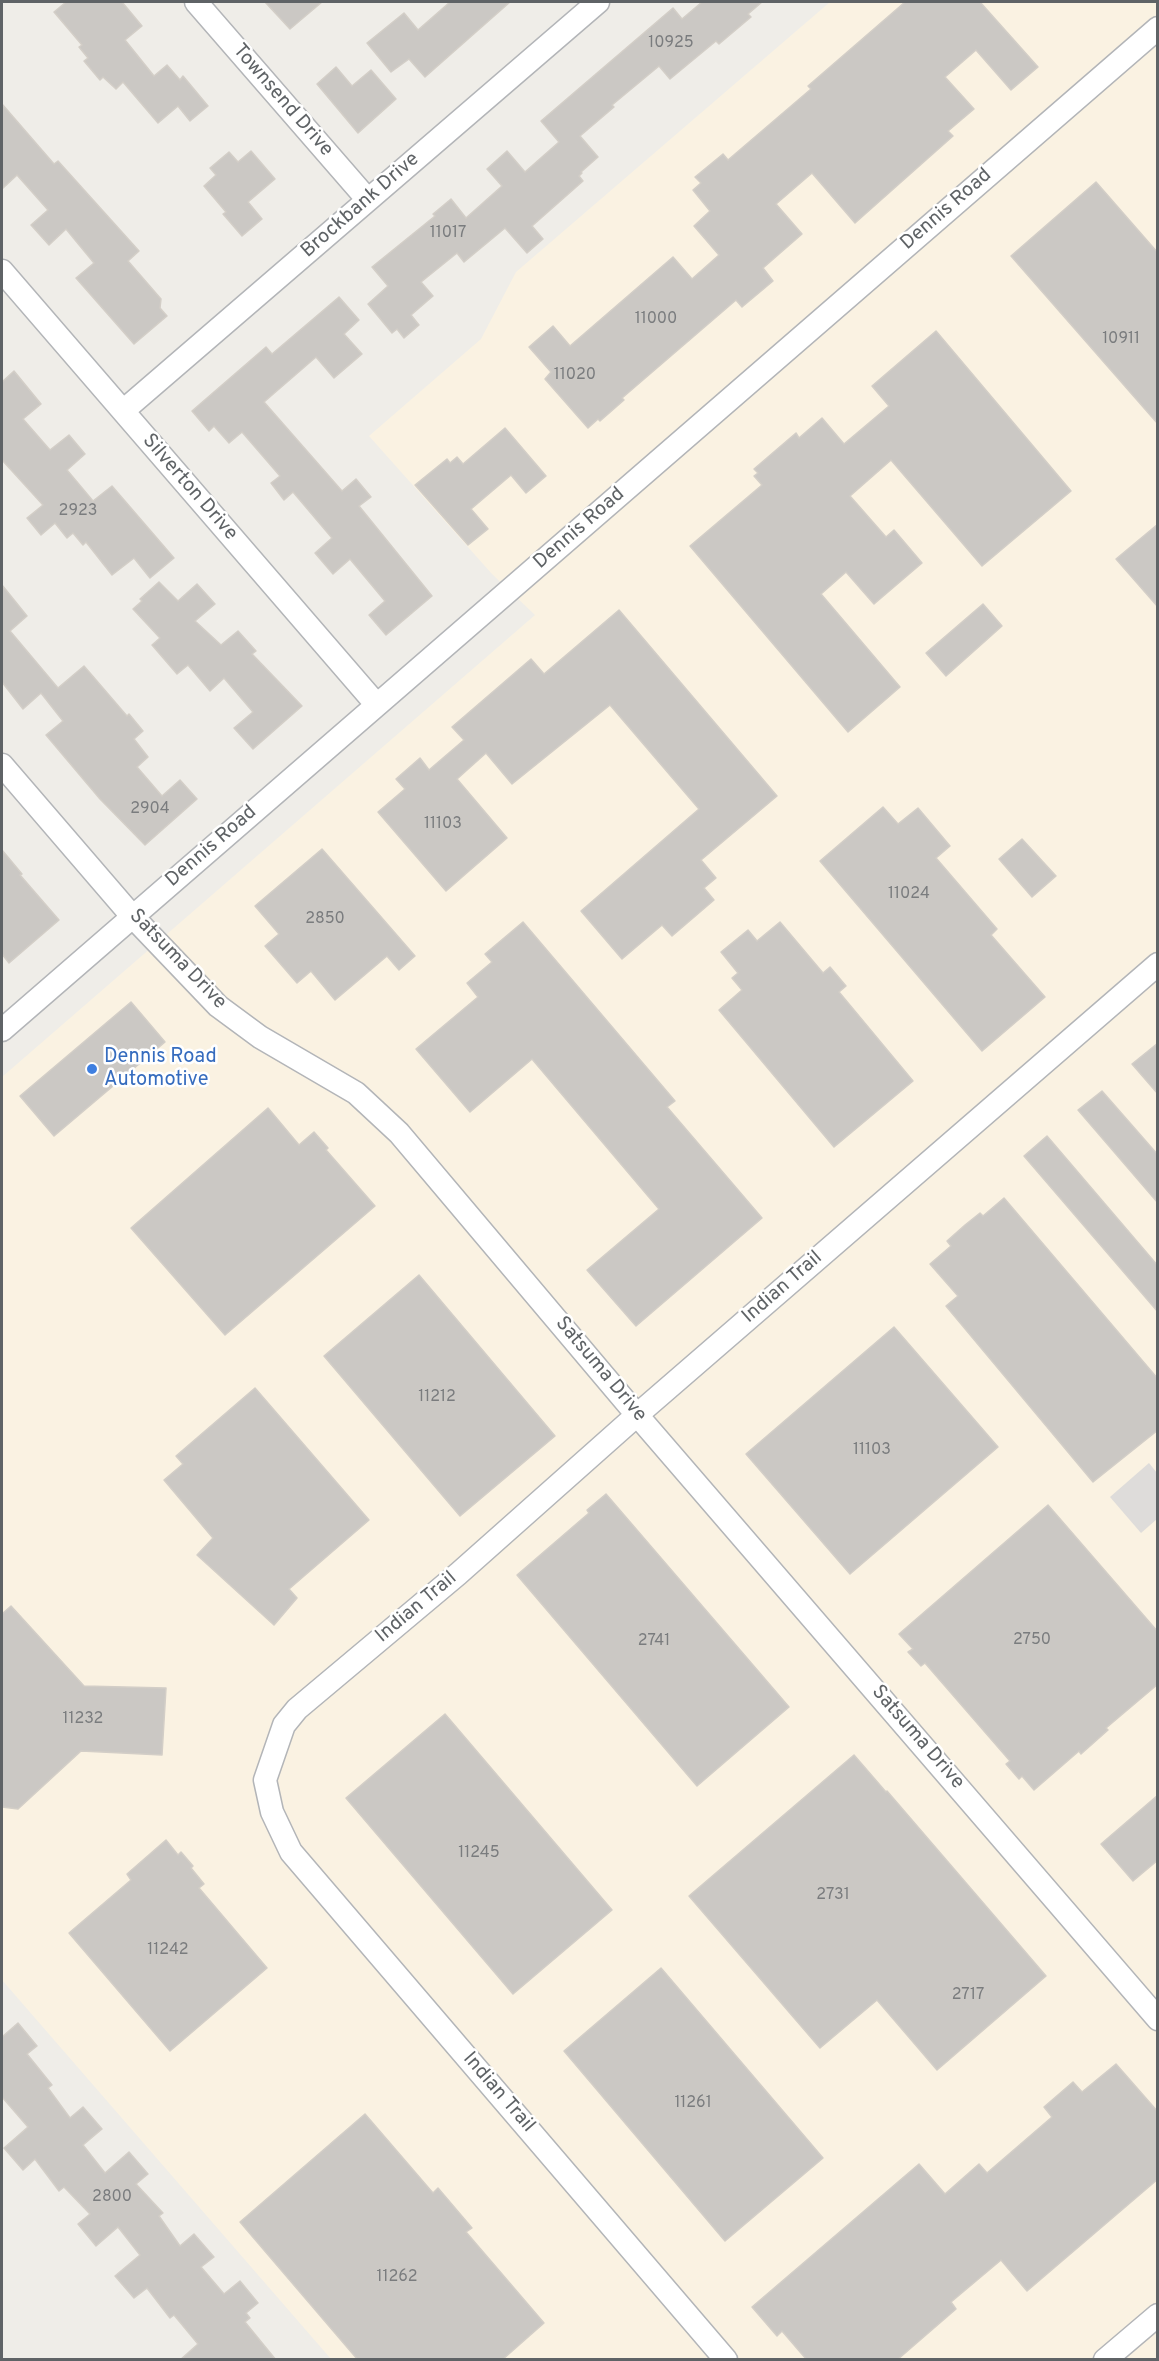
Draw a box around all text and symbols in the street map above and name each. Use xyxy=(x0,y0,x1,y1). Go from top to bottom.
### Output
house number: 10925 xyxy=(648,34,694,54)
street label: Townsend Drive xyxy=(227,40,337,162)
street label: Brockbank Drive xyxy=(297,148,425,264)
street label: Dennis Road xyxy=(897,164,997,256)
house number: 11017 xyxy=(430,224,466,244)
house number: 11000 xyxy=(635,310,677,330)
house number: 10911 xyxy=(1102,330,1140,350)
house number: 11020 xyxy=(554,366,596,386)
street label: Silverton Drive xyxy=(136,430,242,546)
street label: Dennis Road xyxy=(530,483,630,575)
house number: 2923 xyxy=(59,502,97,522)
house number: 2904 xyxy=(130,800,170,820)
street label: Dennis Road xyxy=(162,801,262,893)
house number: 11103 xyxy=(424,815,462,835)
house number: 11024 xyxy=(888,885,930,905)
street label: Satsuma Drive xyxy=(123,905,231,1015)
house number: 2850 xyxy=(305,910,345,930)
place label: Dennis Road Automotive xyxy=(104,1046,217,1093)
marker: Dennis Road Automotive xyxy=(85,1062,99,1076)
street label: Indian Trail xyxy=(738,1247,828,1329)
street label: Satsuma Drive xyxy=(549,1313,651,1427)
house number: 11212 xyxy=(418,1388,456,1408)
house number: 11103 xyxy=(853,1441,891,1461)
street label: Indian Trail xyxy=(372,1567,462,1649)
house number: 2750 xyxy=(1013,1631,1051,1651)
house number: 2741 xyxy=(638,1632,670,1652)
street label: Satsuma Drive xyxy=(865,1681,969,1795)
house number: 11232 xyxy=(63,1710,103,1730)
house number: 11245 xyxy=(458,1844,500,1864)
house number: 2731 xyxy=(816,1886,850,1906)
house number: 11242 xyxy=(147,1941,189,1961)
house number: 2717 xyxy=(952,1986,984,2006)
street label: Indian Trail xyxy=(457,2048,539,2138)
house number: 11261 xyxy=(674,2094,712,2114)
house number: 2800 xyxy=(92,2188,132,2208)
house number: 11262 xyxy=(376,2268,418,2288)

